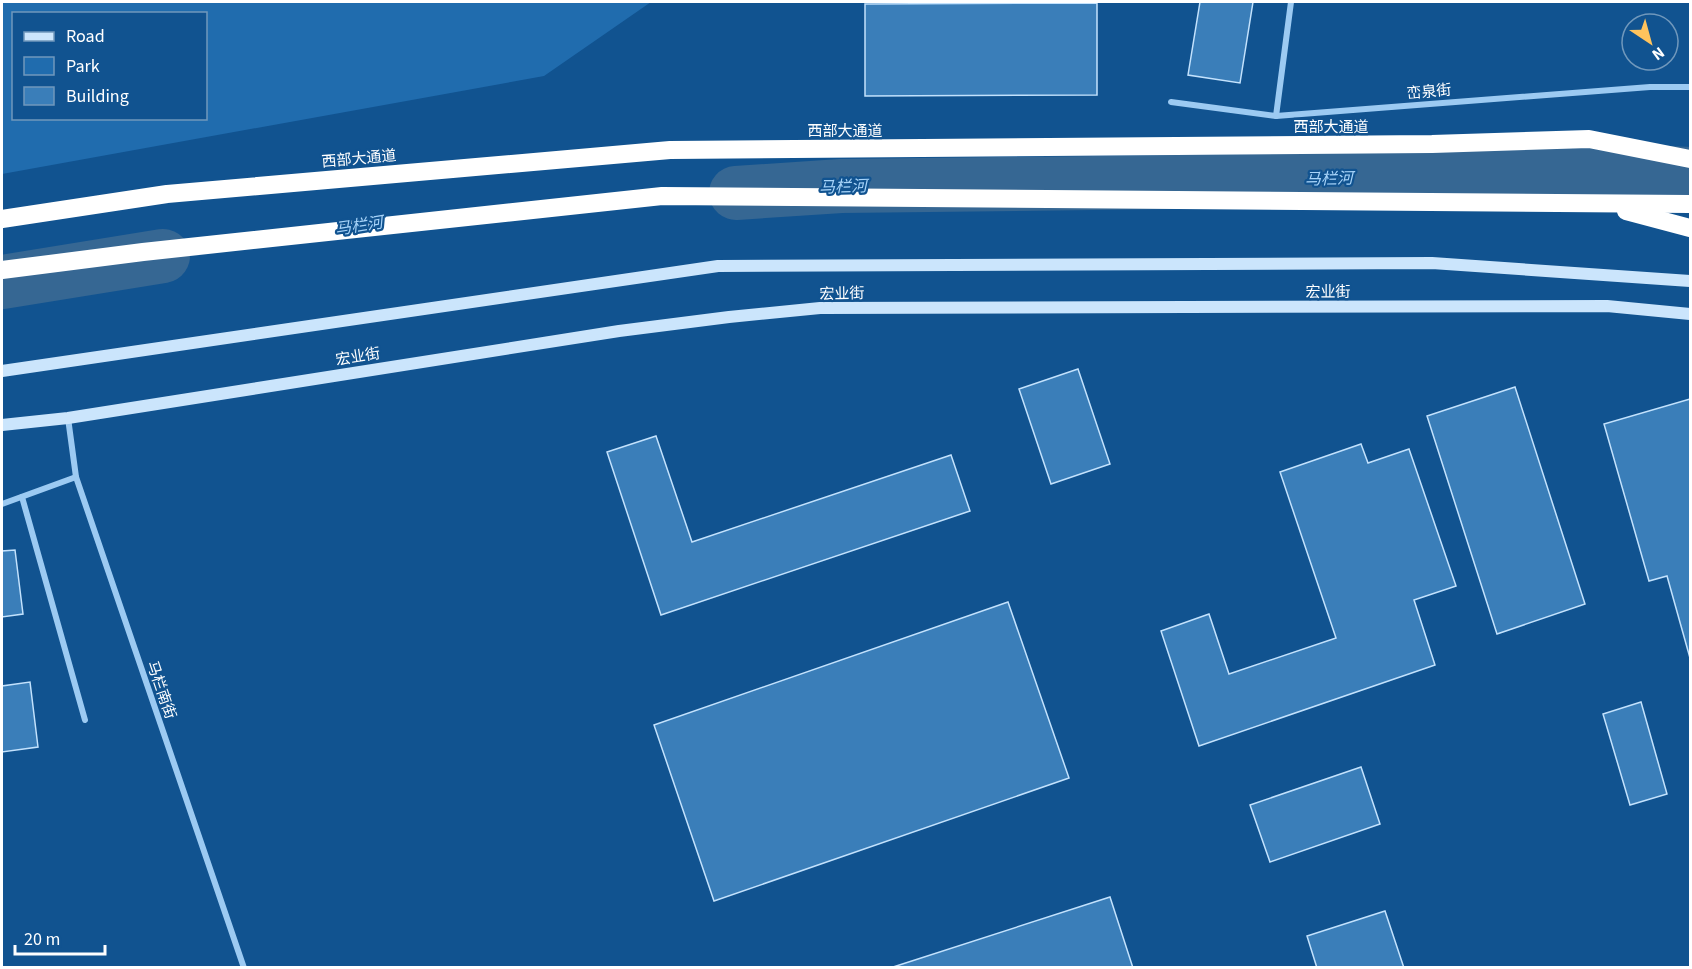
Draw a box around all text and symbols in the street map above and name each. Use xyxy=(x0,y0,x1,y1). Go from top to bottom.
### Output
legend xyxy=(12,12,207,120)
north arrow xyxy=(1620,12,1680,72)
text: Road xyxy=(66,24,105,49)
text: N xyxy=(1647,41,1669,65)
text: Park xyxy=(66,54,100,79)
street label: 峦泉街 xyxy=(1406,80,1452,104)
text: Building xyxy=(66,84,129,109)
street label: 西部大通道 xyxy=(1293,117,1369,138)
street label: 西部大通道 xyxy=(807,121,883,142)
street label: 西部大通道 xyxy=(321,145,397,173)
water label: 马栏河 xyxy=(1305,168,1356,190)
water label: 马栏河 xyxy=(819,175,870,199)
water label: 马栏河 xyxy=(334,211,387,241)
street label: 宏业街 xyxy=(1305,282,1351,303)
street label: 宏业街 xyxy=(819,283,865,305)
street label: 宏业街 xyxy=(334,343,382,371)
street label: 马栏南街 xyxy=(141,658,181,722)
scale bar xyxy=(15,918,105,956)
text: 20 m xyxy=(24,927,60,952)

